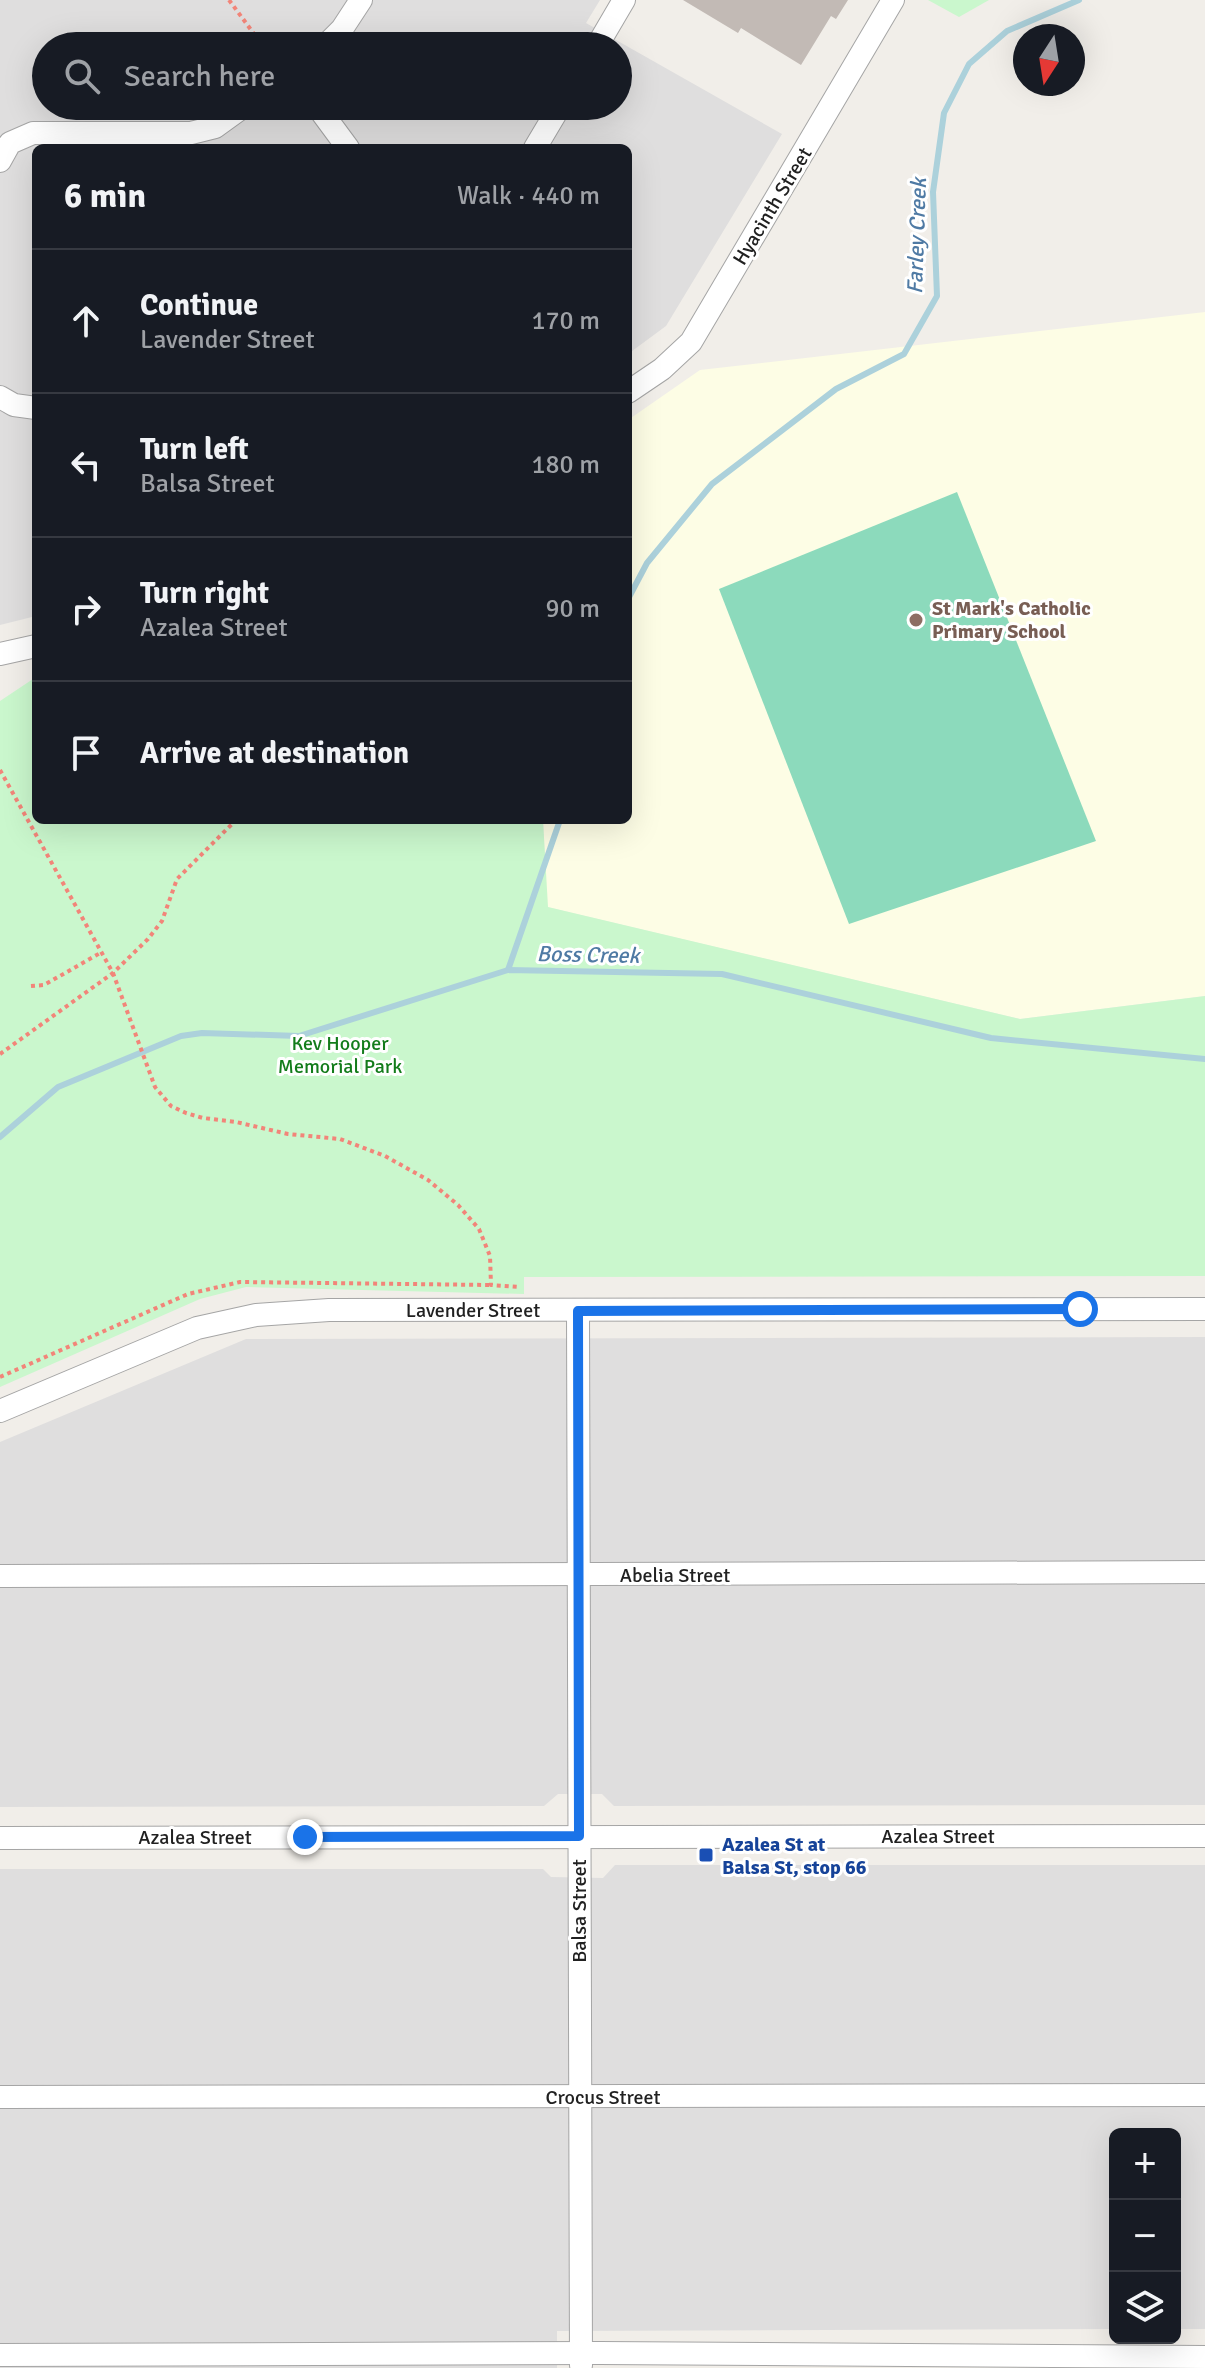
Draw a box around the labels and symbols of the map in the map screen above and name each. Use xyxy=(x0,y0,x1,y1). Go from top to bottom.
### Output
north arrow xyxy=(1013,24,1085,96)
street label: Hyacinth Street xyxy=(727,143,817,270)
water label: Farley Creek xyxy=(901,176,932,295)
place label: St Mark's Catholic Primary School xyxy=(932,596,1091,644)
marker: St Mark's Catholic Primary School xyxy=(907,611,925,629)
water label: Boss Creek xyxy=(536,940,642,969)
park label: Kev Hooper Memorial Park xyxy=(278,1031,402,1079)
route start xyxy=(1062,1291,1098,1327)
street label: Lavender Street xyxy=(406,1298,540,1323)
street label: Abelia Street xyxy=(620,1563,730,1588)
route end xyxy=(287,1819,323,1855)
street label: Azalea Street xyxy=(881,1824,995,1849)
street label: Azalea Street xyxy=(138,1825,252,1850)
place label: Azalea St at Balsa St, stop 66 xyxy=(722,1832,867,1880)
marker: Azalea St at Balsa St, stop 66 xyxy=(697,1846,715,1864)
street label: Balsa Street xyxy=(567,1859,592,1963)
street label: Crocus Street xyxy=(545,2085,661,2110)

